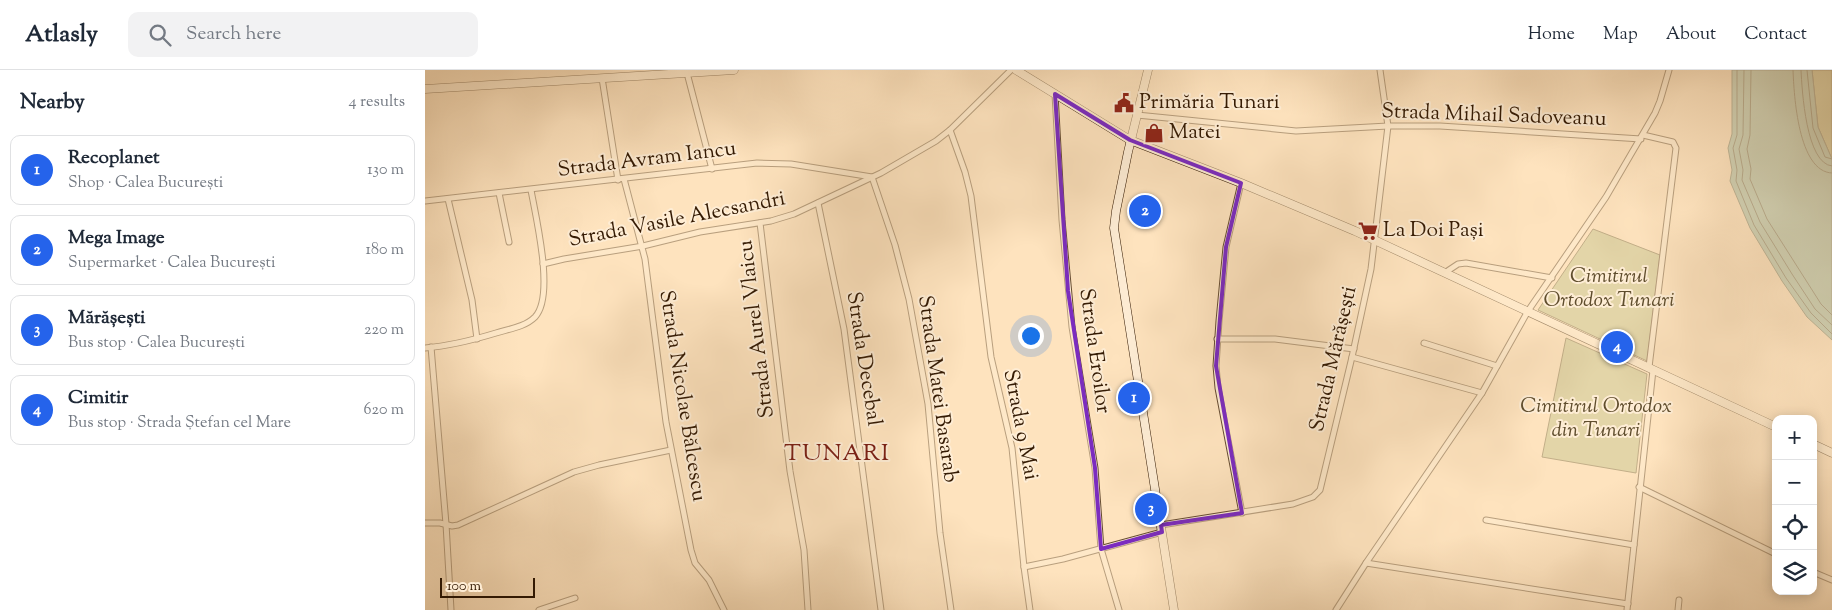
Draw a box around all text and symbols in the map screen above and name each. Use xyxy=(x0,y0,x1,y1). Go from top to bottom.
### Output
search box xyxy=(128,12,478,57)
text: Atlasly xyxy=(25,18,98,52)
icon: search xyxy=(146,21,174,49)
text: Search here xyxy=(186,21,281,48)
text: Home xyxy=(1528,22,1575,48)
text: Map xyxy=(1603,22,1638,48)
text: About xyxy=(1666,22,1716,48)
text: Contact xyxy=(1744,22,1807,48)
text: Nearby xyxy=(20,88,85,118)
place label: Primăria Tunari xyxy=(1139,88,1280,118)
text: 4 results xyxy=(349,91,405,114)
public building icon: Primăria Tunari xyxy=(1113,92,1135,114)
street label: Strada Mihail Sadoveanu xyxy=(1381,97,1607,135)
place label: Matei xyxy=(1169,118,1221,148)
shop icon: Matei xyxy=(1143,122,1165,144)
street label: Strada Avram Iancu xyxy=(556,134,738,186)
text: Recoplanet xyxy=(68,145,160,172)
text: 1 xyxy=(34,159,40,182)
text: 130 m xyxy=(367,159,404,182)
text: Shop · Calea București xyxy=(68,172,223,195)
street label: Strada Vasile Alecsandri xyxy=(566,184,788,256)
pin: 2 xyxy=(1129,192,1161,230)
place label: La Doi Paşi xyxy=(1383,216,1484,246)
supermarket icon: La Doi Paşi xyxy=(1357,220,1379,242)
text: Mega Image xyxy=(68,225,165,252)
street label: Strada Aurel Vlaicu xyxy=(731,238,783,420)
text: 2 xyxy=(33,239,41,262)
text: 180 m xyxy=(365,239,404,262)
text: Supermarket · Calea București xyxy=(68,252,276,275)
park label: Cimitirul Ortodox Tunari xyxy=(1544,262,1675,316)
street label: Strada Mărășești xyxy=(1303,283,1365,435)
street label: Strada Eroilor xyxy=(1070,287,1118,416)
street label: Strada Nicolae Bălcescu xyxy=(650,288,714,504)
street label: Strada Decebal xyxy=(838,290,888,428)
street label: Strada Matei Basarab xyxy=(909,294,965,484)
text: Mărășești xyxy=(68,305,146,332)
text: 3 xyxy=(34,319,40,342)
text: 220 m xyxy=(364,319,404,342)
your location xyxy=(1018,323,1044,349)
pin: 4 xyxy=(1601,328,1633,366)
text: Bus stop · Calea București xyxy=(68,332,245,355)
street label: Strada 9 Mai xyxy=(995,367,1045,483)
pin: 1 xyxy=(1118,379,1150,417)
text: Cimitir xyxy=(68,385,128,412)
park label: Cimitirul Ortodox din Tunari xyxy=(1520,392,1672,446)
text: 4 xyxy=(33,399,41,422)
text: 620 m xyxy=(364,399,404,422)
text: Bus stop · Strada Ștefan cel Mare xyxy=(68,412,291,435)
map controls xyxy=(1772,415,1817,595)
button: + xyxy=(1772,415,1817,460)
district label: TUNARI xyxy=(784,437,890,471)
button: − xyxy=(1772,460,1817,505)
pin: 3 xyxy=(1135,490,1167,528)
button: locate xyxy=(1772,505,1817,550)
button: layers xyxy=(1772,550,1817,595)
scale bar xyxy=(440,575,535,598)
text: 100 m xyxy=(447,577,481,597)

